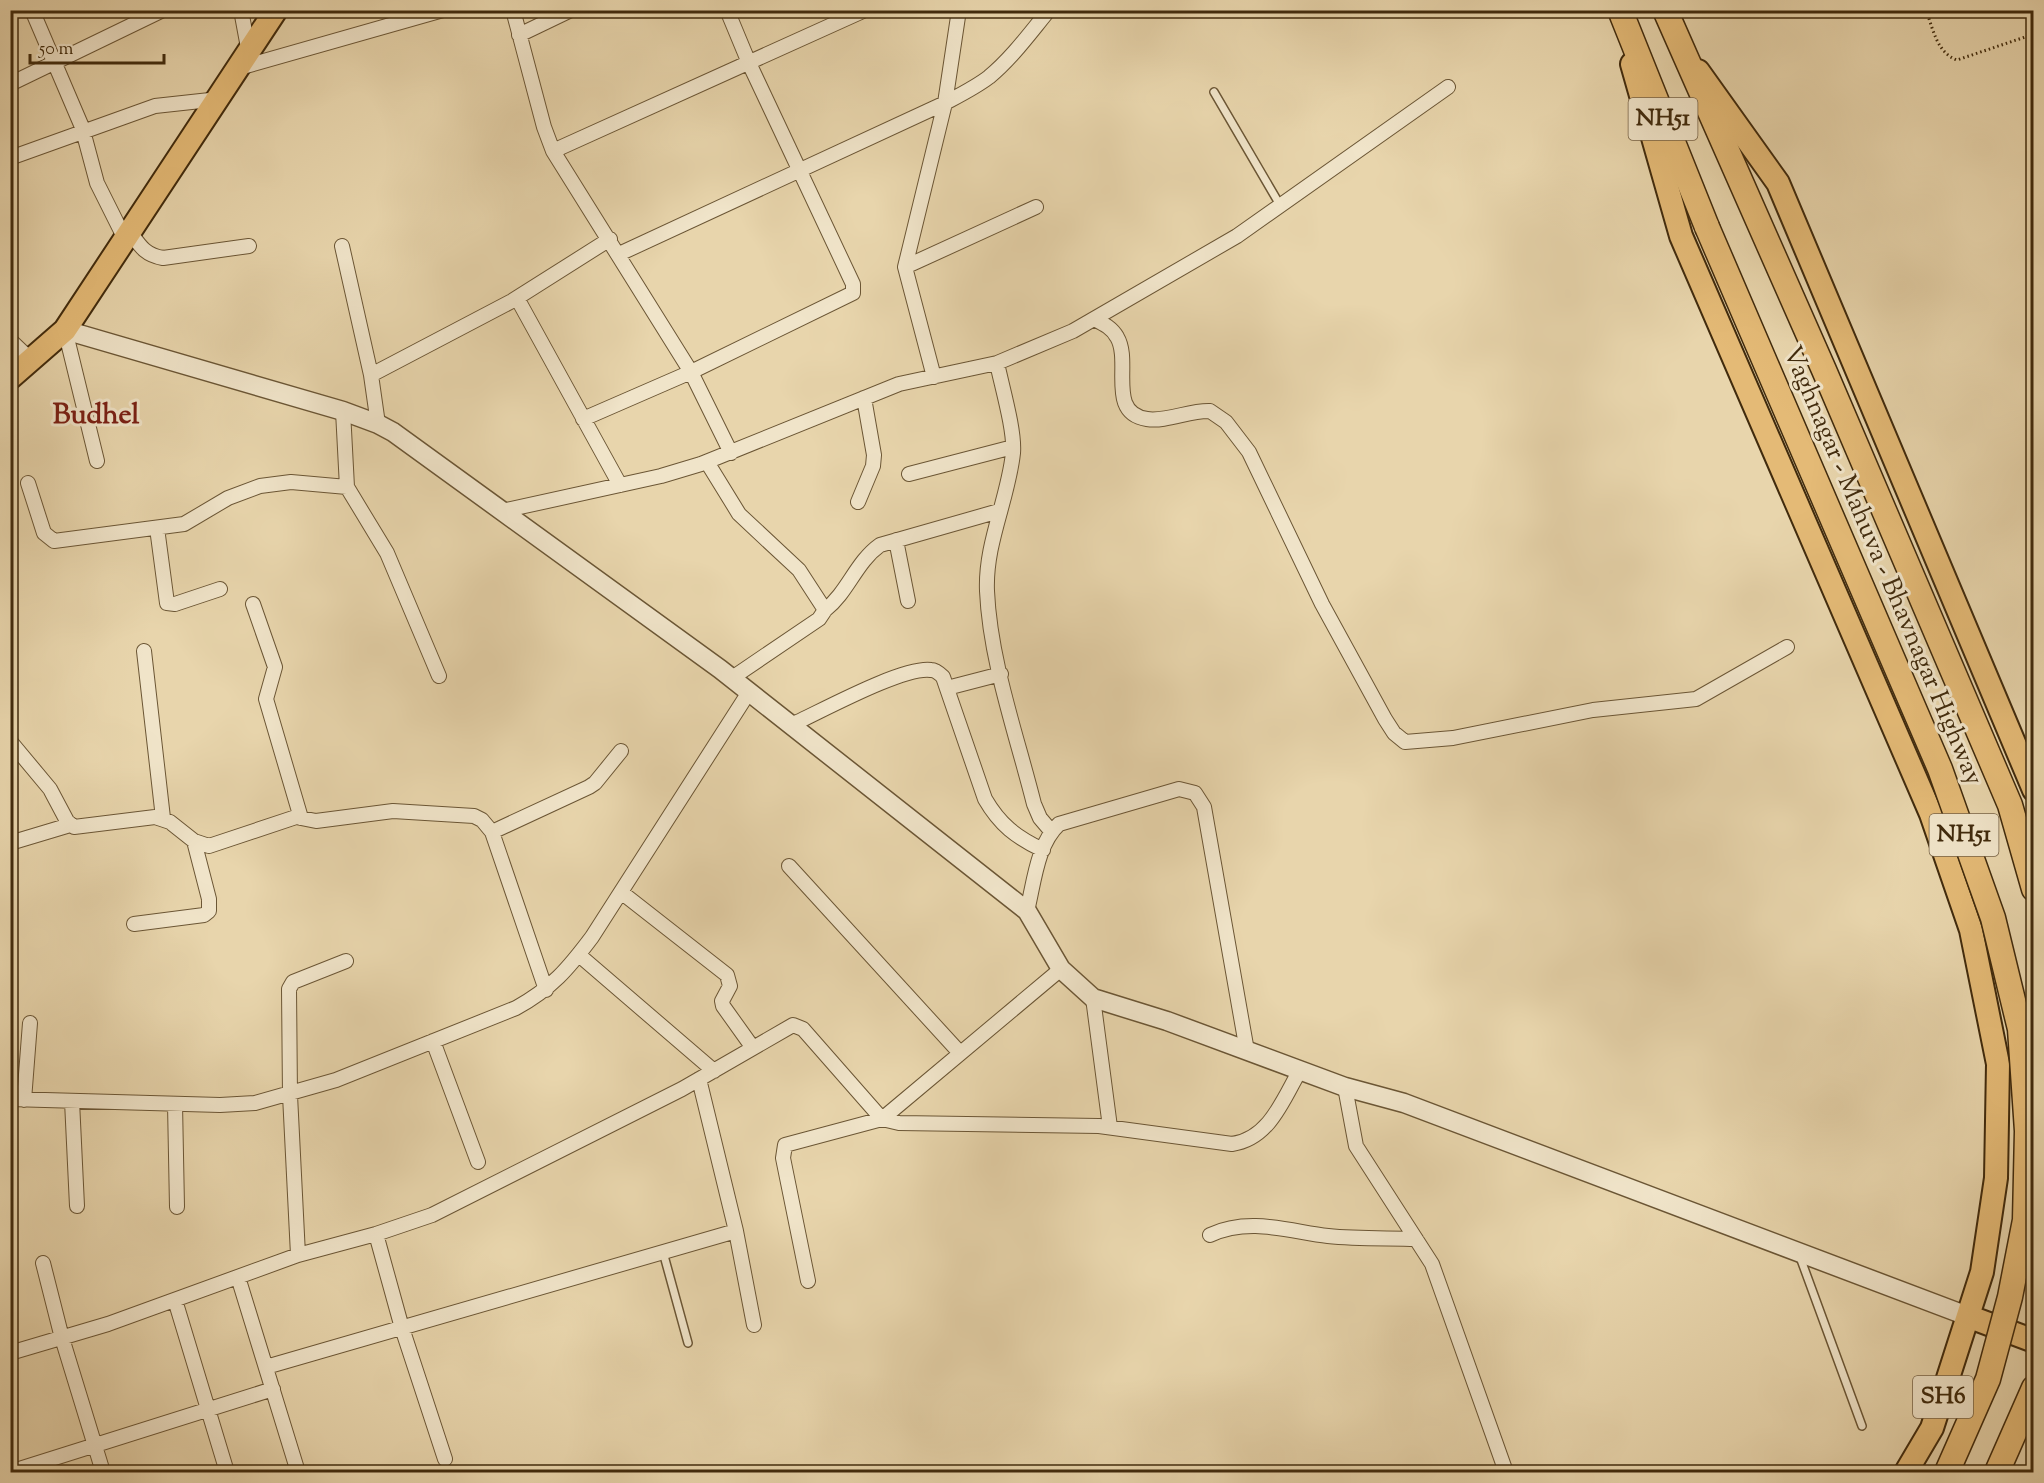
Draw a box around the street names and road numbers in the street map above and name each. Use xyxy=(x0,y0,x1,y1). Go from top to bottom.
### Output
road number: NH51 xyxy=(1628,98,1698,140)
street label: Vaghnagar - Mahuva - Bhavnagar Highway xyxy=(1772,341,1992,792)
road number: NH51 xyxy=(1930,814,1998,856)
road number: SH6 xyxy=(1913,1376,1973,1418)

